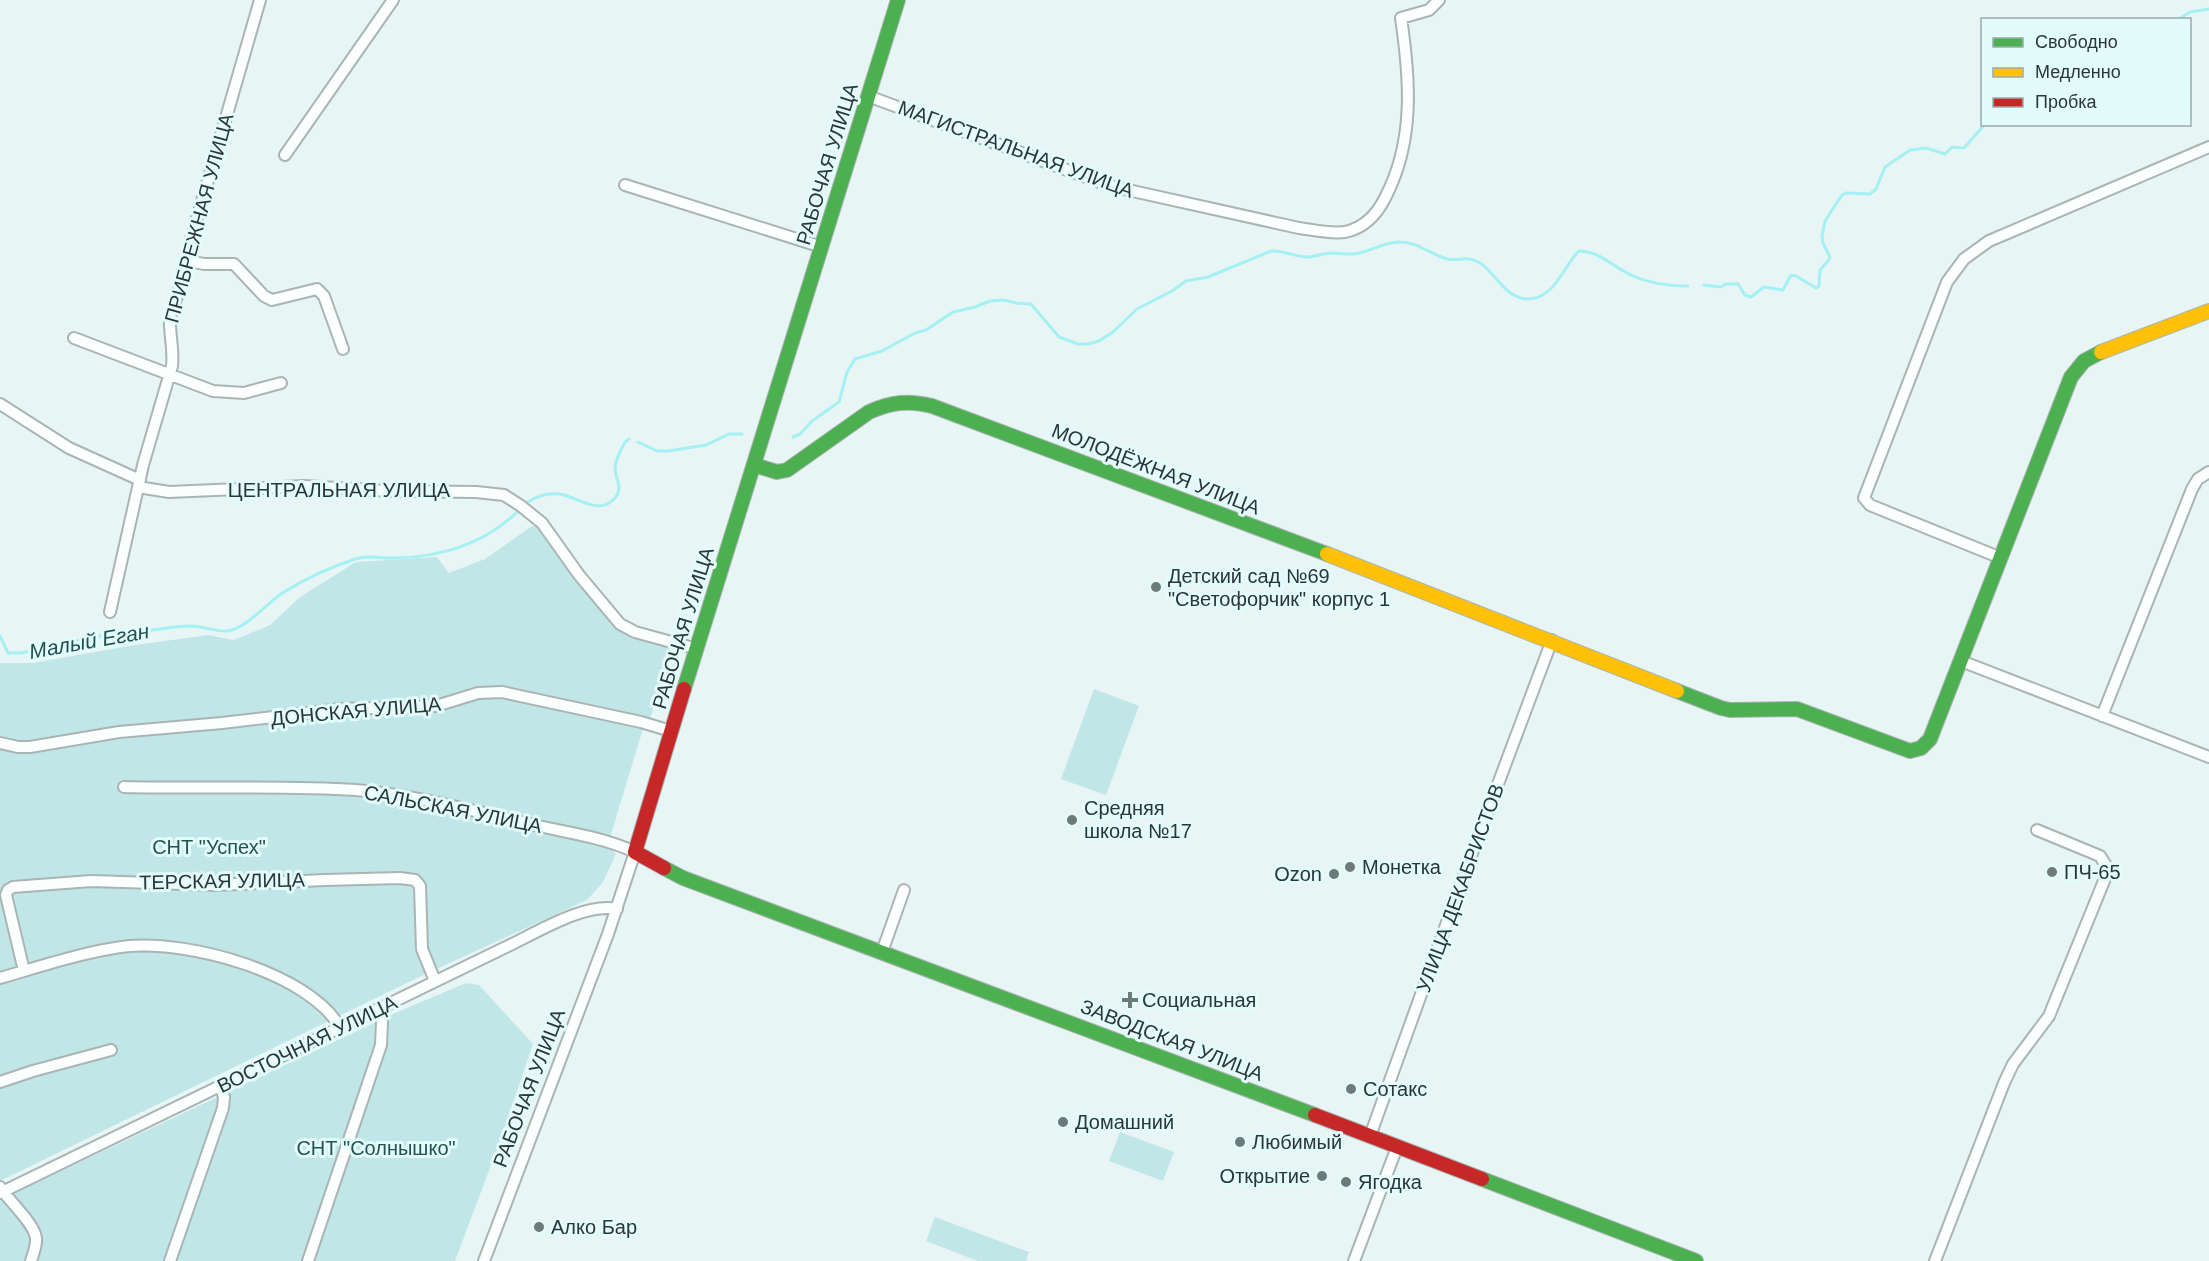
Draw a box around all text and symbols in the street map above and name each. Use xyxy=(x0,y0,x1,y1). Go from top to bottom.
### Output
legend xyxy=(1981,18,2191,126)
text: Свободно xyxy=(2035,32,2118,52)
text: Медленно xyxy=(2035,62,2121,82)
street label: РАБОЧАЯ УЛИЦА xyxy=(792,80,862,247)
text: Пробка xyxy=(2035,92,2098,112)
street label: МАГИСТРАЛЬНАЯ УЛИЦА xyxy=(895,96,1137,202)
street label: ПРИБРЕЖНАЯ УЛИЦА xyxy=(160,110,238,325)
street label: МОЛОДЁЖНАЯ УЛИЦА xyxy=(1049,419,1264,519)
street label: ЦЕНТРАЛЬНАЯ УЛИЦА xyxy=(228,479,451,501)
street label: РАБОЧАЯ УЛИЦА xyxy=(648,544,718,711)
place label: Детский сад №69 "Светофорчик" корпус 1 xyxy=(1168,565,1390,610)
marker: Детский сад №69 "Светофорчик" корпус 1 xyxy=(1149,580,1163,594)
water label: Малый Еган xyxy=(27,619,151,663)
street label: ДОНСКАЯ УЛИЦА xyxy=(270,693,443,729)
street label: САЛЬСКАЯ УЛИЦА xyxy=(362,781,544,837)
street label: УЛИЦА ДЕКАБРИСТОВ xyxy=(1412,781,1508,995)
place label: Средняя школа №17 xyxy=(1084,797,1192,842)
marker: Средняя школа №17 xyxy=(1065,813,1079,827)
park label: СНТ "Успех" xyxy=(152,836,266,858)
place label: Монетка xyxy=(1362,856,1442,878)
marker: Монетка xyxy=(1343,860,1357,874)
place label: ПЧ-65 xyxy=(2064,861,2121,883)
place label: Ozon xyxy=(1274,863,1322,885)
marker: ПЧ-65 xyxy=(2045,865,2059,879)
marker: Ozon xyxy=(1327,867,1341,881)
street label: ТЕРСКАЯ УЛИЦА xyxy=(139,869,306,893)
place label: Социальная xyxy=(1142,989,1256,1011)
street label: ВОСТОЧНАЯ УЛИЦА xyxy=(214,991,401,1097)
marker: Социальная xyxy=(1123,993,1137,1007)
street label: ЗАВОДСКАЯ УЛИЦА xyxy=(1078,995,1267,1085)
street label: РАБОЧАЯ УЛИЦА xyxy=(489,1005,570,1170)
place label: Сотакс xyxy=(1363,1078,1427,1100)
marker: Сотакс xyxy=(1344,1082,1358,1096)
place label: Домашний xyxy=(1075,1111,1174,1133)
marker: Домашний xyxy=(1056,1115,1070,1129)
place label: Любимый xyxy=(1252,1131,1342,1153)
marker: Любимый xyxy=(1233,1135,1247,1149)
park label: СНТ "Солнышко" xyxy=(296,1137,456,1159)
place label: Открытие xyxy=(1220,1165,1310,1187)
marker: Открытие xyxy=(1315,1169,1329,1183)
place label: Ягодка xyxy=(1358,1171,1423,1193)
marker: Ягодка xyxy=(1339,1175,1353,1189)
place label: Алко Бар xyxy=(551,1216,637,1238)
marker: Алко Бар xyxy=(532,1220,546,1234)

